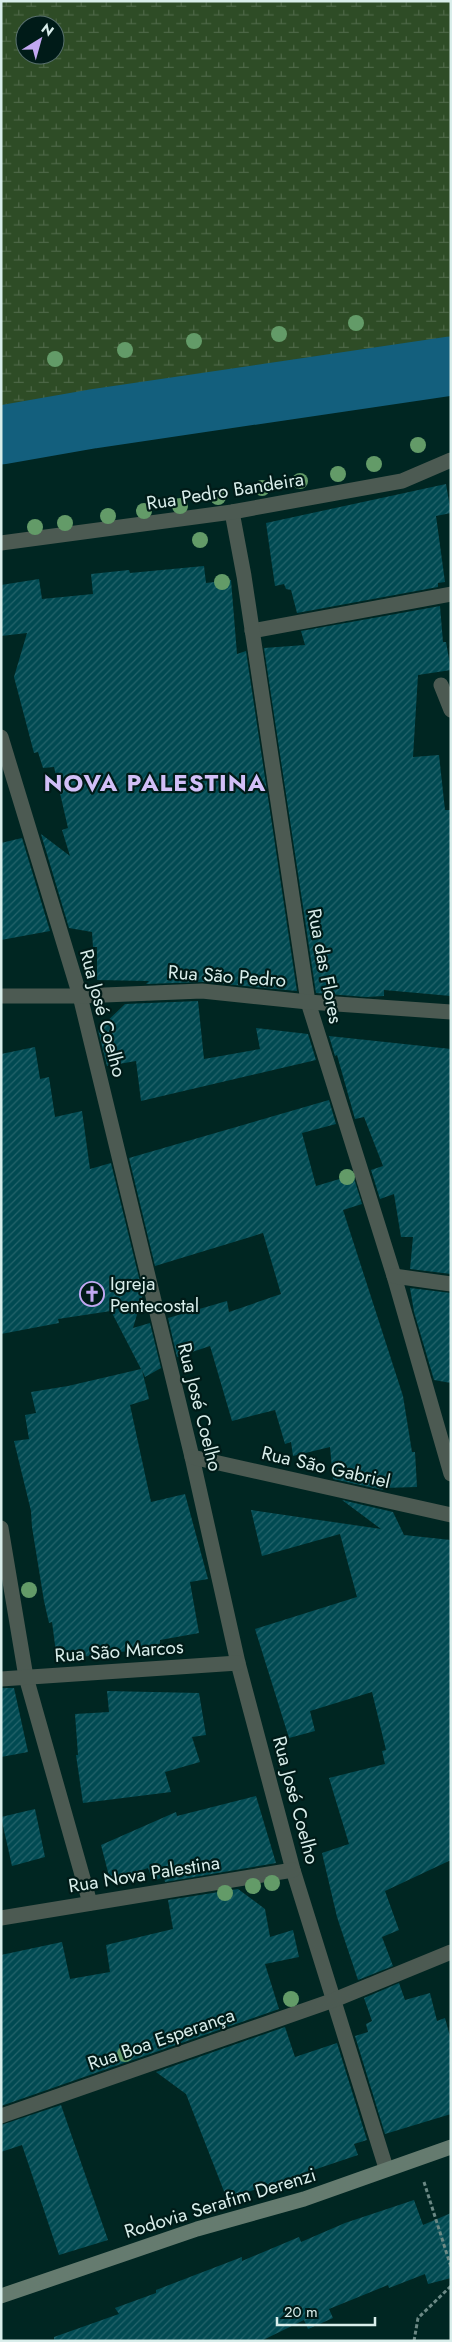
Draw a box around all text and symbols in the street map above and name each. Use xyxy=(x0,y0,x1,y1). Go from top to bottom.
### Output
north arrow xyxy=(15,15,65,65)
text: N xyxy=(37,18,58,41)
street label: Rua Pedro Bandeira xyxy=(144,465,306,517)
district label: NOVA PALESTINA xyxy=(43,765,267,800)
street label: Rua das Flores xyxy=(301,906,349,1026)
street label: Rua José Coelho xyxy=(73,946,133,1080)
street label: Rua São Pedro xyxy=(167,958,287,994)
place label: Igreja Pentecostal xyxy=(110,1270,199,1319)
church icon: Igreja Pentecostal xyxy=(79,1281,105,1307)
street label: Rua José Coelho xyxy=(171,1340,229,1474)
street label: Rua São Gabriel xyxy=(259,1439,393,1495)
street label: Rua São Marcos xyxy=(54,1633,185,1669)
street label: Rua José Coelho xyxy=(266,1733,326,1867)
street label: Rua Nova Palestina xyxy=(66,1849,222,1899)
street label: Rua Boa Esperança xyxy=(84,2001,238,2077)
street label: Rodovia Serafim Derenzi xyxy=(121,2161,319,2245)
scale bar xyxy=(277,2294,374,2326)
text: 20 m xyxy=(284,2301,318,2323)

